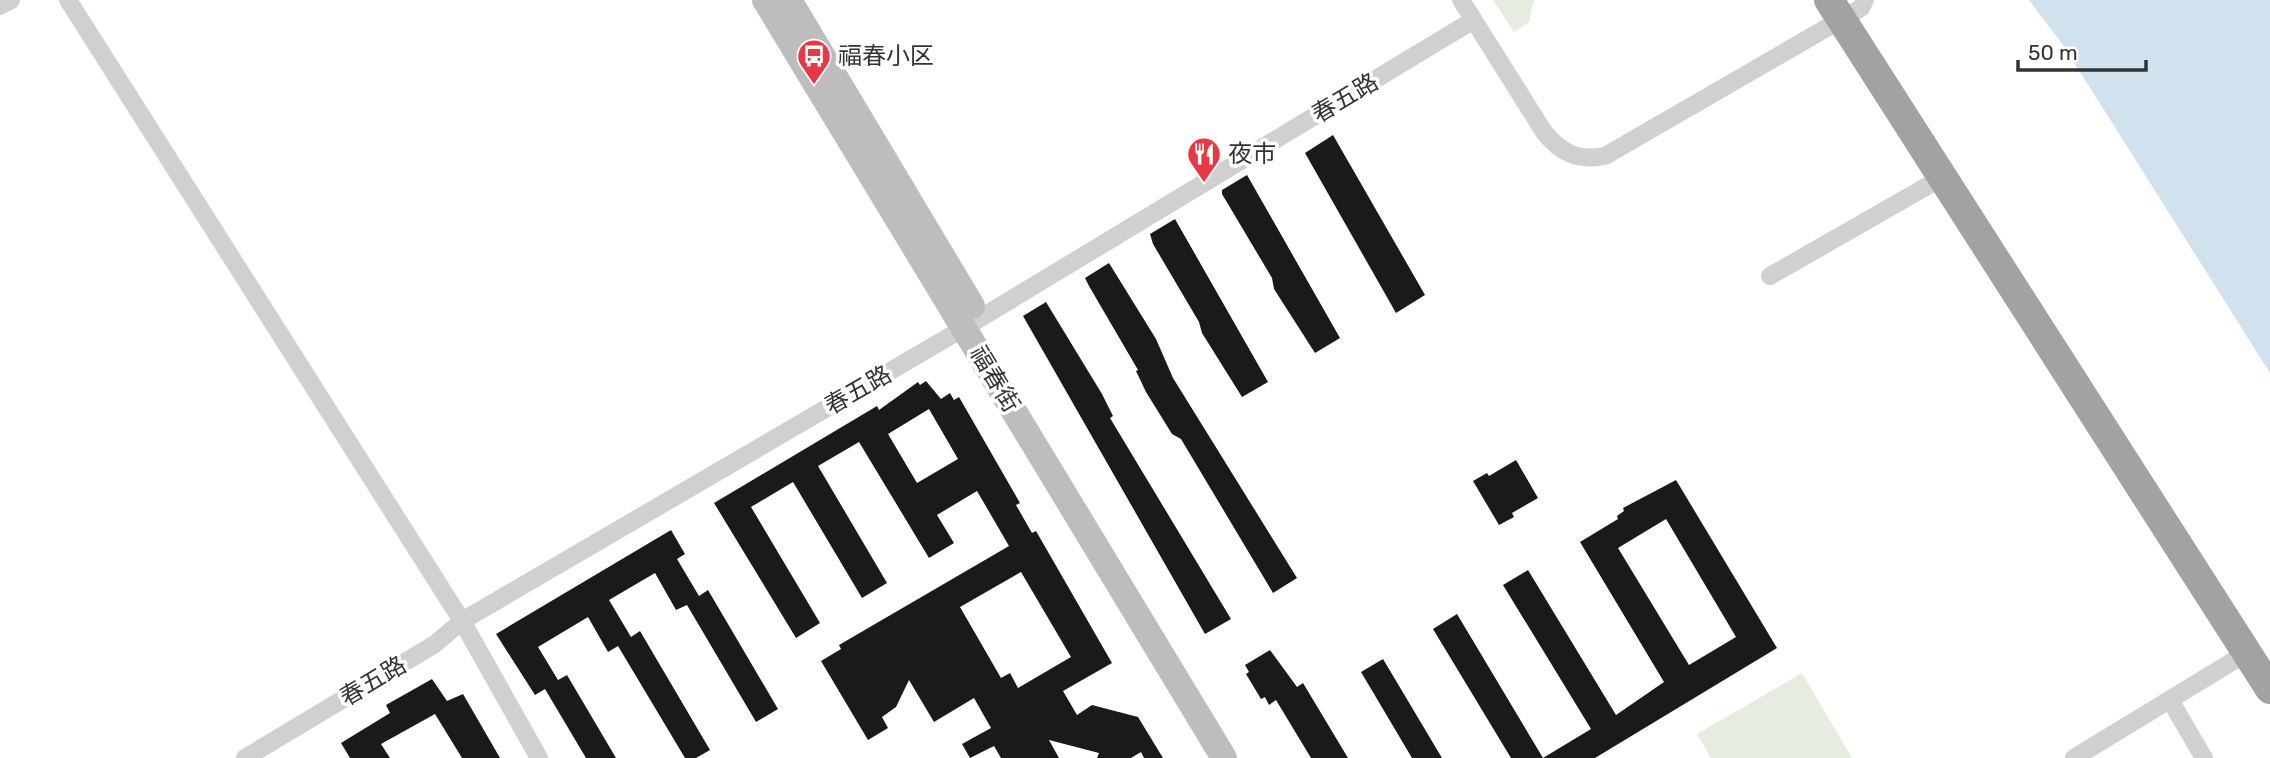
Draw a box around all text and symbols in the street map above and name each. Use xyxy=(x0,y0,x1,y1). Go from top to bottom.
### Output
scale bar xyxy=(2018,28,2146,72)
bus stop icon: 福春小区 xyxy=(795,37,833,86)
text: 50 m xyxy=(2028,40,2078,65)
place label: 福春小区 xyxy=(838,42,934,70)
street label: 春五路 xyxy=(1307,67,1383,129)
restaurant icon: 夜市 xyxy=(1185,135,1223,184)
place label: 夜市 xyxy=(1228,140,1276,168)
street label: 福春街 xyxy=(964,341,1026,417)
street label: 春五路 xyxy=(820,360,896,420)
street label: 春五路 xyxy=(335,650,411,712)

